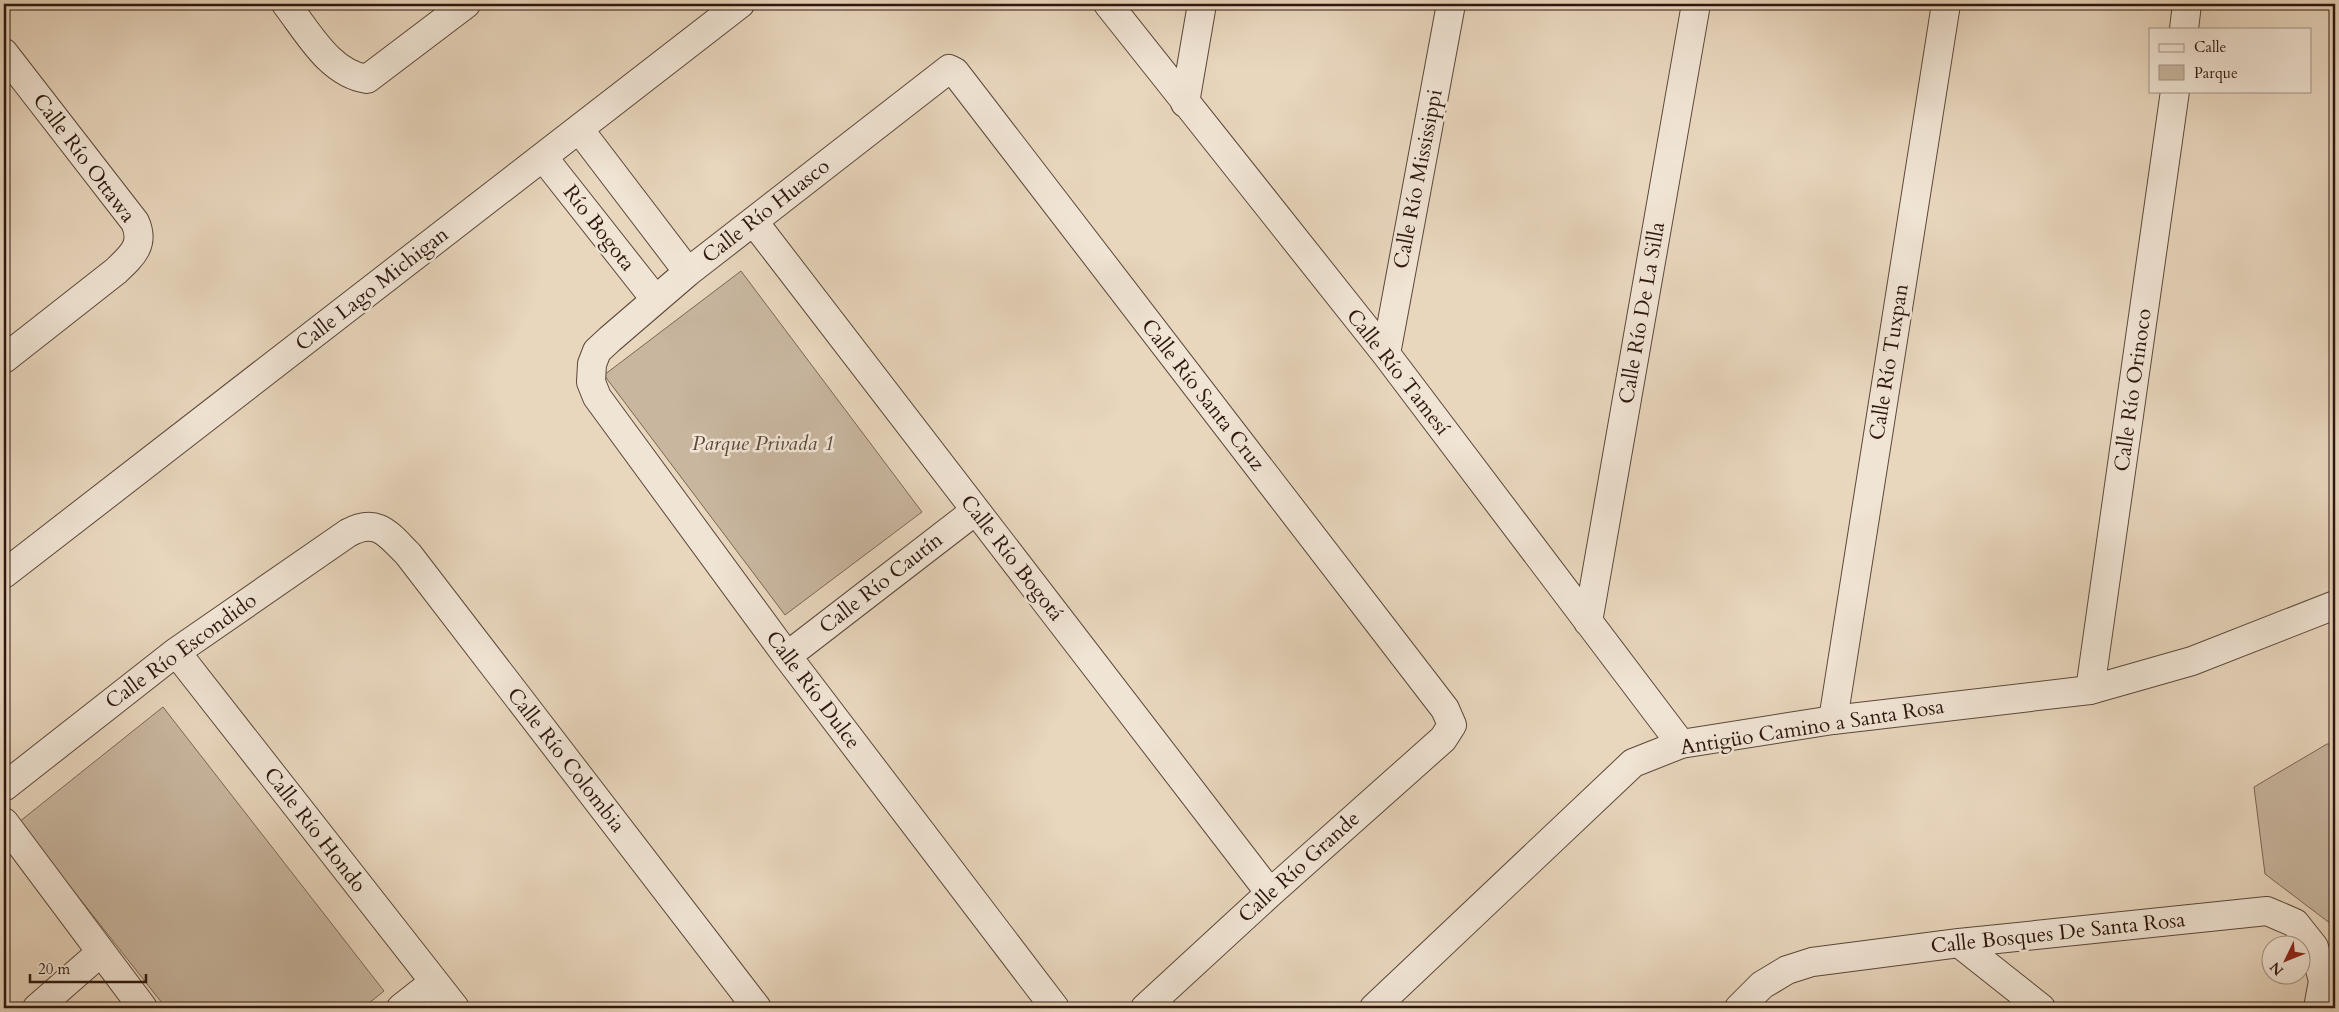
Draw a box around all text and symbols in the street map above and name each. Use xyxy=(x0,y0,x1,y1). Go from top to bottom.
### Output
legend xyxy=(2149,28,2312,92)
text: Calle xyxy=(2194,37,2227,57)
text: Parque xyxy=(2194,63,2238,83)
street label: Calle Río Ottawa xyxy=(26,87,142,229)
street label: Calle Río Mississippi xyxy=(1386,87,1450,271)
street label: Calle Río Huasco xyxy=(696,152,836,270)
street label: Río Bogota xyxy=(556,179,642,277)
street label: Calle Lago Michigan xyxy=(289,220,455,358)
street label: Calle Río De La Silla xyxy=(1612,220,1672,406)
street label: Calle Río Tuxpan xyxy=(1862,282,1916,442)
street label: Calle Río Tamesí xyxy=(1339,303,1457,441)
street label: Calle Río Orinoco xyxy=(2107,307,2159,473)
street label: Calle Río Santa Cruz xyxy=(1134,313,1272,478)
park label: Parque Privada 1 xyxy=(692,429,834,458)
street label: Calle Río Bogotá xyxy=(954,489,1070,627)
street label: Calle Río Cautín xyxy=(813,525,949,640)
street label: Calle Río Escondido xyxy=(99,586,263,716)
street label: Calle Río Dulce xyxy=(759,625,867,755)
street label: Calle Río Colombia xyxy=(500,682,632,838)
street label: Antigüo Camino a Santa Rosa xyxy=(1678,692,1946,762)
street label: Calle Río Hondo xyxy=(257,761,373,899)
street label: Calle Río Grande xyxy=(1232,805,1366,929)
street label: Calle Bosques De Santa Rosa xyxy=(1929,905,2187,961)
north arrow xyxy=(2262,934,2312,984)
scale bar xyxy=(30,952,146,984)
text: N xyxy=(2266,958,2288,979)
text: 20 m xyxy=(38,959,70,979)

